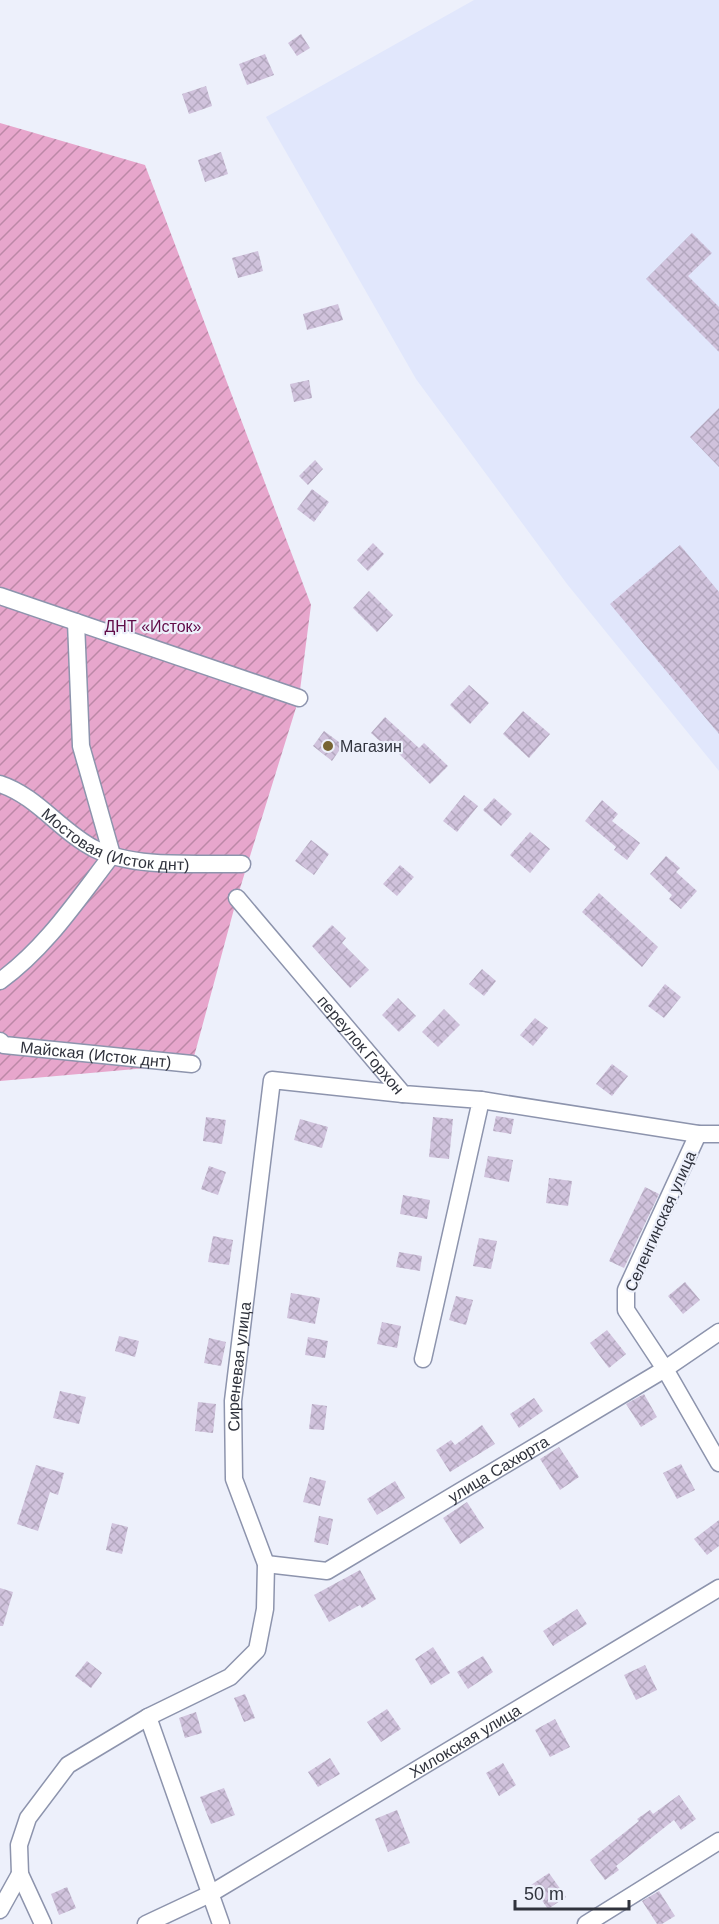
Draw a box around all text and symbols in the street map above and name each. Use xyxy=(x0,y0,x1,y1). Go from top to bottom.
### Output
park label: ДНТ «Исток» xyxy=(105,618,202,635)
place label: Магазин xyxy=(340,738,402,755)
marker: Магазин xyxy=(321,739,335,753)
street label: Мостовая (Исток днт) xyxy=(38,805,190,873)
street label: переулок Горхон xyxy=(314,992,407,1097)
street label: Майская (Исток днт) xyxy=(19,1039,172,1071)
street label: Селенгинская улица xyxy=(622,1148,699,1294)
street label: Сиреневая улица xyxy=(225,1301,254,1432)
street label: улица Сахюрта xyxy=(445,1433,552,1505)
street label: Хилокская улица xyxy=(406,1701,524,1781)
scale bar xyxy=(515,1873,629,1911)
text: 50 m xyxy=(524,1884,564,1904)

